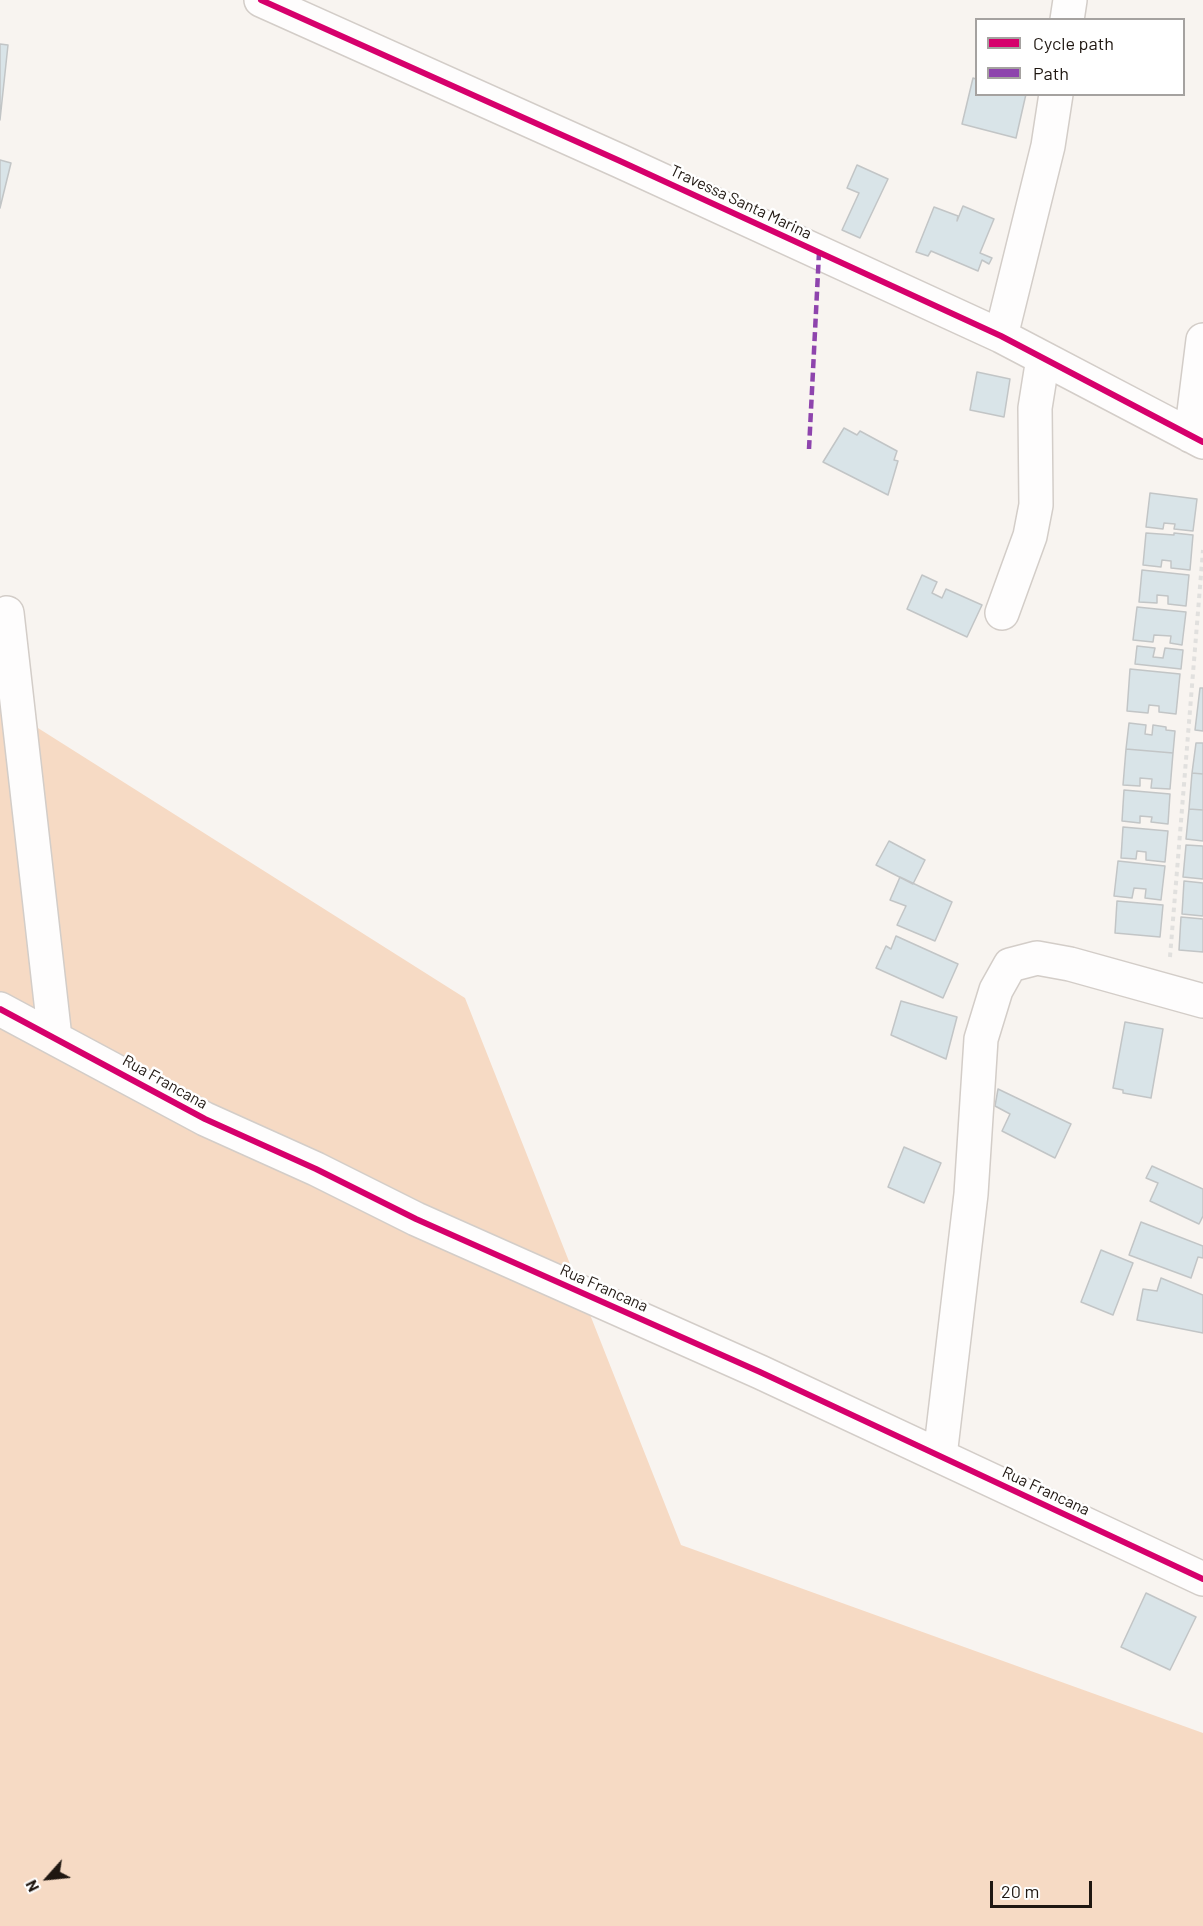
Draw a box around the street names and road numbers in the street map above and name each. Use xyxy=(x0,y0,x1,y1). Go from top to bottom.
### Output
street label: Travessa Santa Marina xyxy=(667,161,815,243)
street label: Rua Francana xyxy=(119,1051,211,1113)
street label: Rua Francana xyxy=(557,1260,651,1316)
street label: Rua Francana xyxy=(999,1462,1093,1520)

